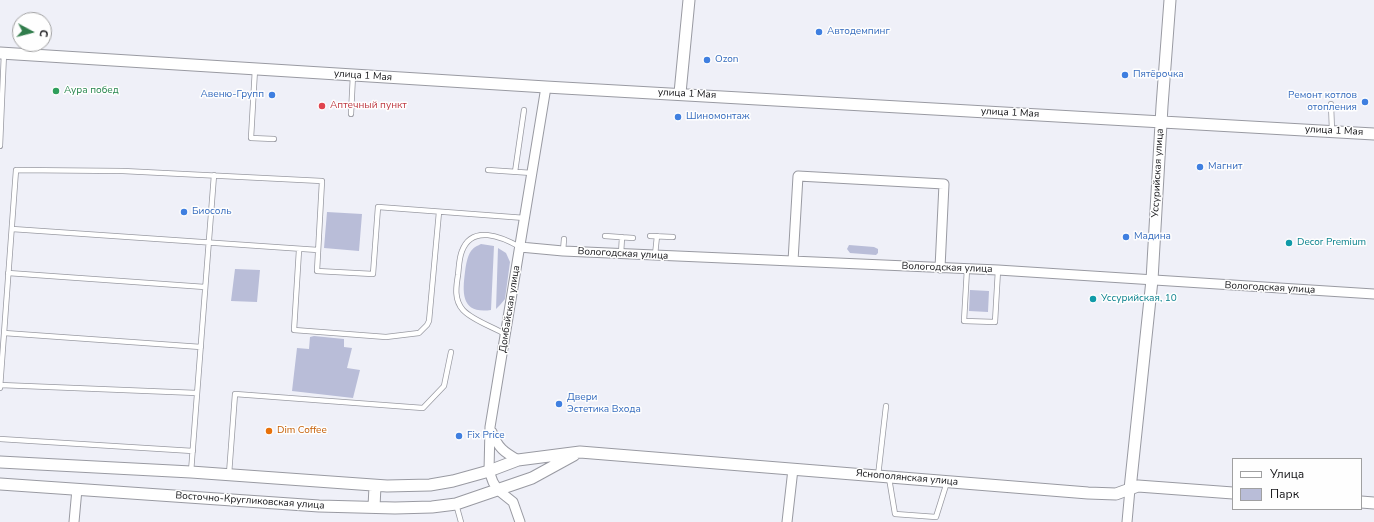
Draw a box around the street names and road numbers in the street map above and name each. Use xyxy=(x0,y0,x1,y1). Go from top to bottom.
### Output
street label: улица 1 Мая xyxy=(333,68,393,84)
street label: улица 1 Мая xyxy=(658,86,716,102)
street label: улица 1 Мая xyxy=(981,105,1039,121)
street label: улица 1 Мая xyxy=(1305,123,1363,139)
street label: Уссурийская улица xyxy=(1150,128,1166,218)
street label: Вологодская улица xyxy=(577,246,669,262)
street label: Вологодская улица xyxy=(901,260,993,276)
street label: Домбайская улица xyxy=(497,265,523,353)
street label: Вологодская улица xyxy=(1224,280,1316,296)
street label: Яснополянская улица xyxy=(855,468,959,488)
street label: Восточно-Кругликовская улица xyxy=(175,490,325,512)

